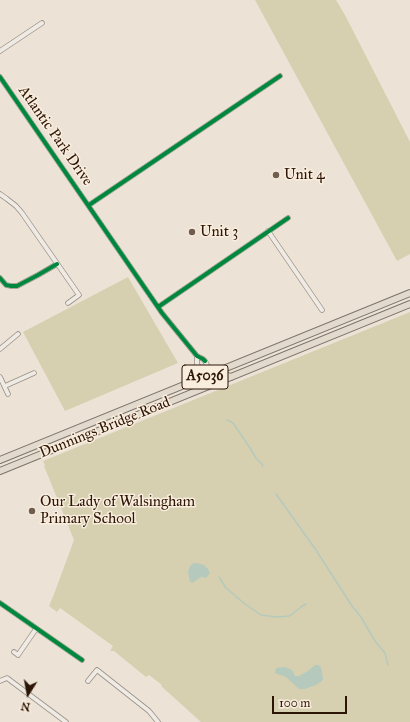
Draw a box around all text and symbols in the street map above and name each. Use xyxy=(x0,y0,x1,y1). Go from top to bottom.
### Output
street label: Atlantic Park Drive xyxy=(14,83,96,189)
place label: Unit 4 xyxy=(284,166,325,184)
marker: Unit 4 xyxy=(271,170,281,180)
place label: Unit 3 xyxy=(200,223,238,241)
marker: Unit 3 xyxy=(187,227,197,237)
road number: A5036 xyxy=(182,365,228,389)
street label: Dunnings Bridge Road xyxy=(37,394,173,462)
place label: Our Lady of Walsingham Primary School xyxy=(40,493,195,528)
marker: Our Lady of Walsingham Primary School xyxy=(27,506,37,516)
north arrow xyxy=(8,674,48,714)
scale bar xyxy=(274,688,349,714)
text: 100 m xyxy=(279,696,310,710)
text: N xyxy=(20,699,31,714)

